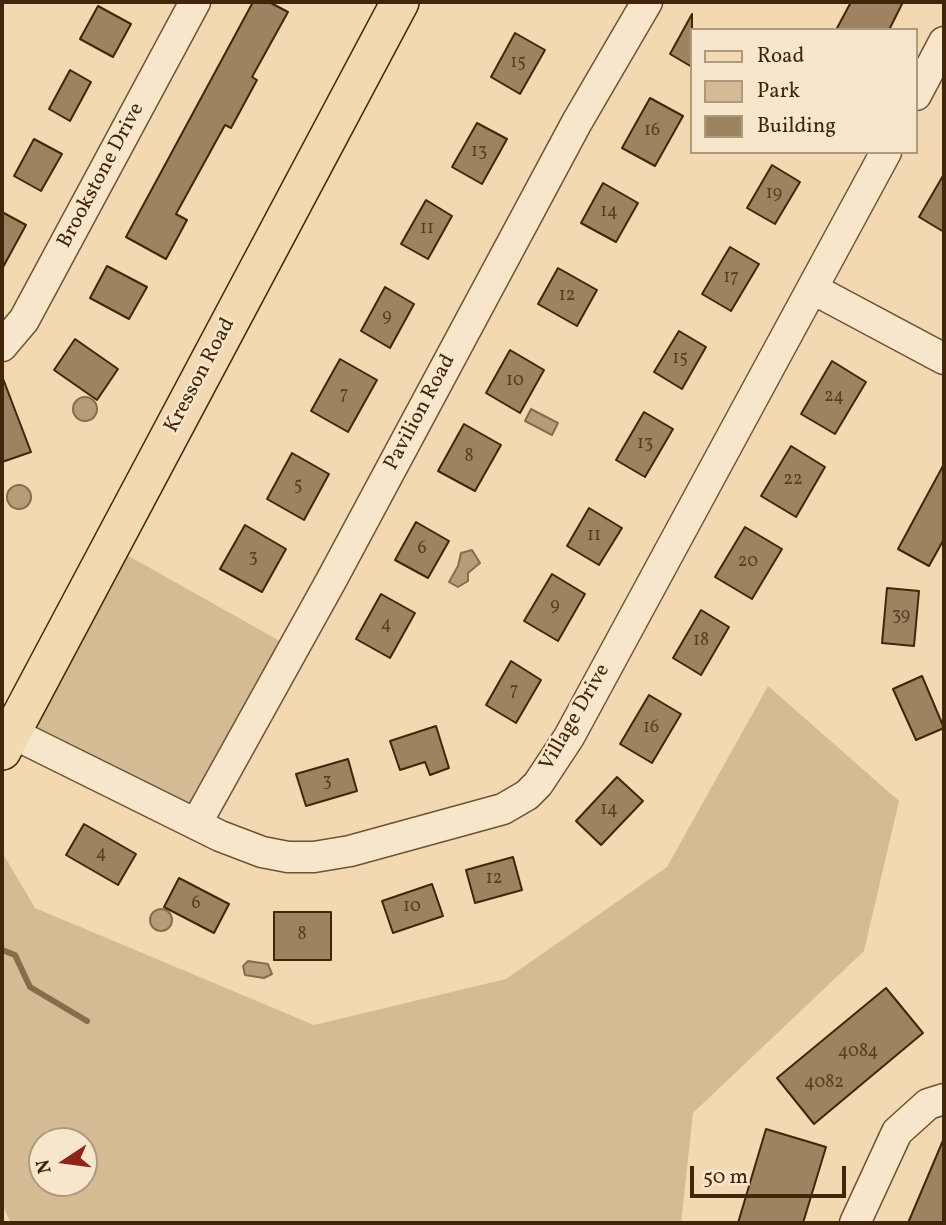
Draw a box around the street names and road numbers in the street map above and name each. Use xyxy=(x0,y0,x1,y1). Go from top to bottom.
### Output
street label: Brookstone Drive xyxy=(53,99,151,253)
street label: Kresson Road xyxy=(160,314,242,438)
street label: Pavilion Road xyxy=(380,351,462,475)
street label: Village Drive xyxy=(535,660,617,776)

